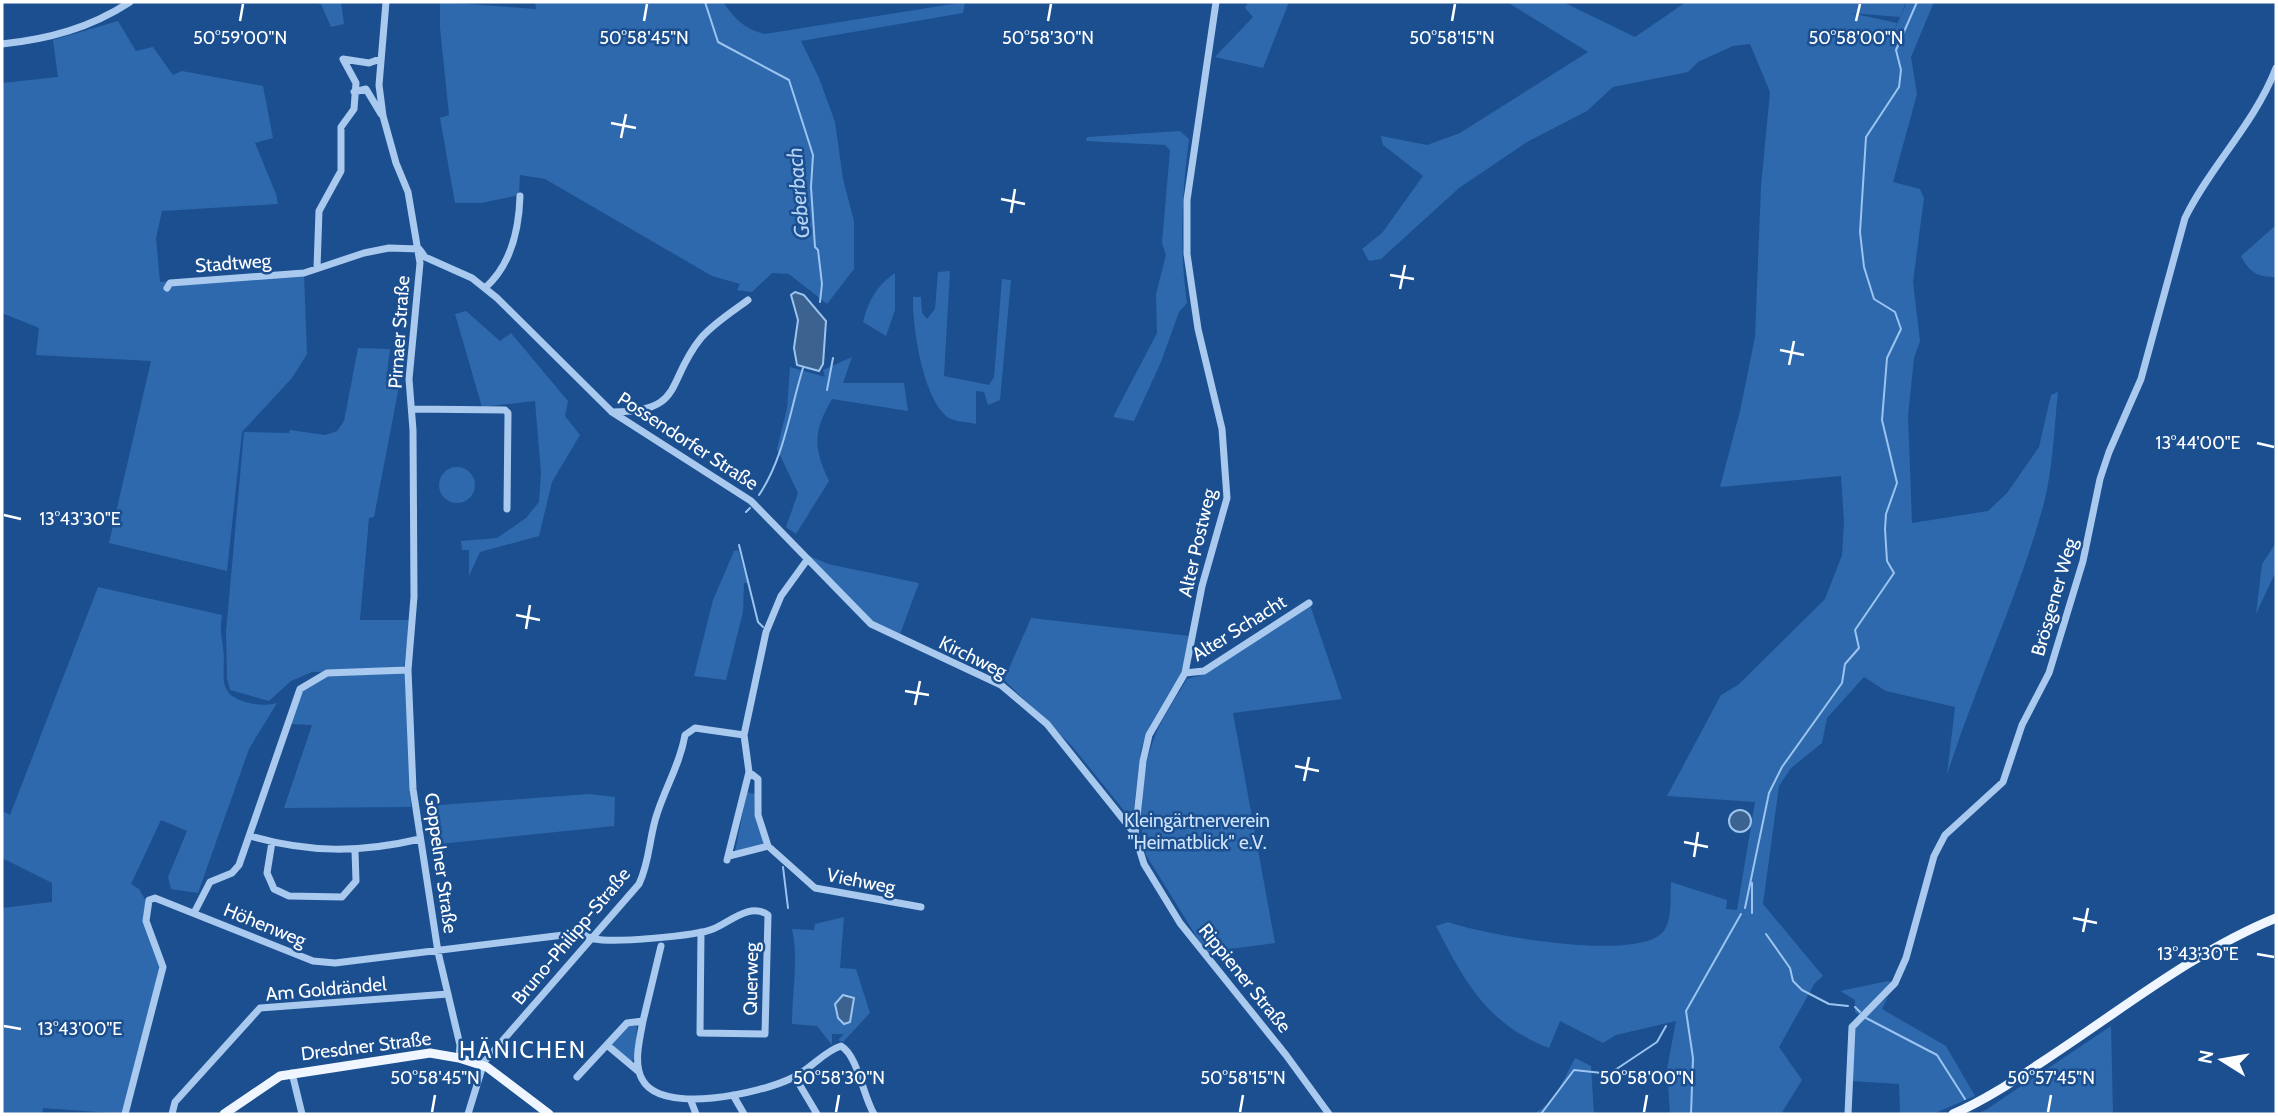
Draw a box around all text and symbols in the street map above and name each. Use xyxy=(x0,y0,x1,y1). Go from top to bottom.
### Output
text: 50°59'00"N xyxy=(193,27,287,49)
text: 50°58'45"N xyxy=(599,27,689,49)
text: 50°58'30"N xyxy=(1002,27,1094,49)
text: 50°58'15"N xyxy=(1409,27,1495,49)
text: 50°58'00"N xyxy=(1809,27,1903,49)
water label: Geberbach xyxy=(782,146,814,240)
street label: Stadtweg xyxy=(194,249,272,277)
street label: Pirnaer Straße xyxy=(384,274,414,389)
street label: Possendorfer Straße xyxy=(613,387,763,495)
text: 13°44'00"E xyxy=(2156,432,2240,454)
street label: Alter Postweg xyxy=(1173,486,1221,599)
text: 13°43'30"E xyxy=(39,508,121,530)
street label: Brösgener Weg xyxy=(2026,535,2082,659)
street label: Alter Schacht xyxy=(1188,590,1291,666)
street label: Kirchweg xyxy=(935,631,1011,683)
street label: Goppelner Straße xyxy=(420,791,462,935)
park label: Kleingärtnerverein "Heimatblick" e.V. xyxy=(1124,809,1270,854)
street label: Bruno-Philipp-Straße xyxy=(507,863,635,1009)
street label: Viehweg xyxy=(825,863,898,899)
street label: Höhenweg xyxy=(220,898,310,952)
street label: Rippiener Straße xyxy=(1194,919,1296,1037)
street label: Querweg xyxy=(739,942,763,1016)
text: 13°43'30"E xyxy=(2157,943,2239,965)
street label: Am Goldrändel xyxy=(265,972,388,1006)
text: 13°43'00"E xyxy=(38,1018,122,1040)
north arrow xyxy=(2187,1025,2257,1095)
street label: Dresdner Straße xyxy=(300,1027,433,1065)
district label: HÄNICHEN xyxy=(459,1036,587,1064)
text: N xyxy=(2193,1048,2218,1066)
text: 50°58'45"N xyxy=(390,1067,480,1089)
text: 50°58'30"N xyxy=(793,1067,885,1089)
text: 50°58'15"N xyxy=(1200,1067,1286,1089)
text: 50°58'00"N xyxy=(1600,1067,1694,1089)
text: 50°57'45"N xyxy=(2007,1067,2095,1089)

